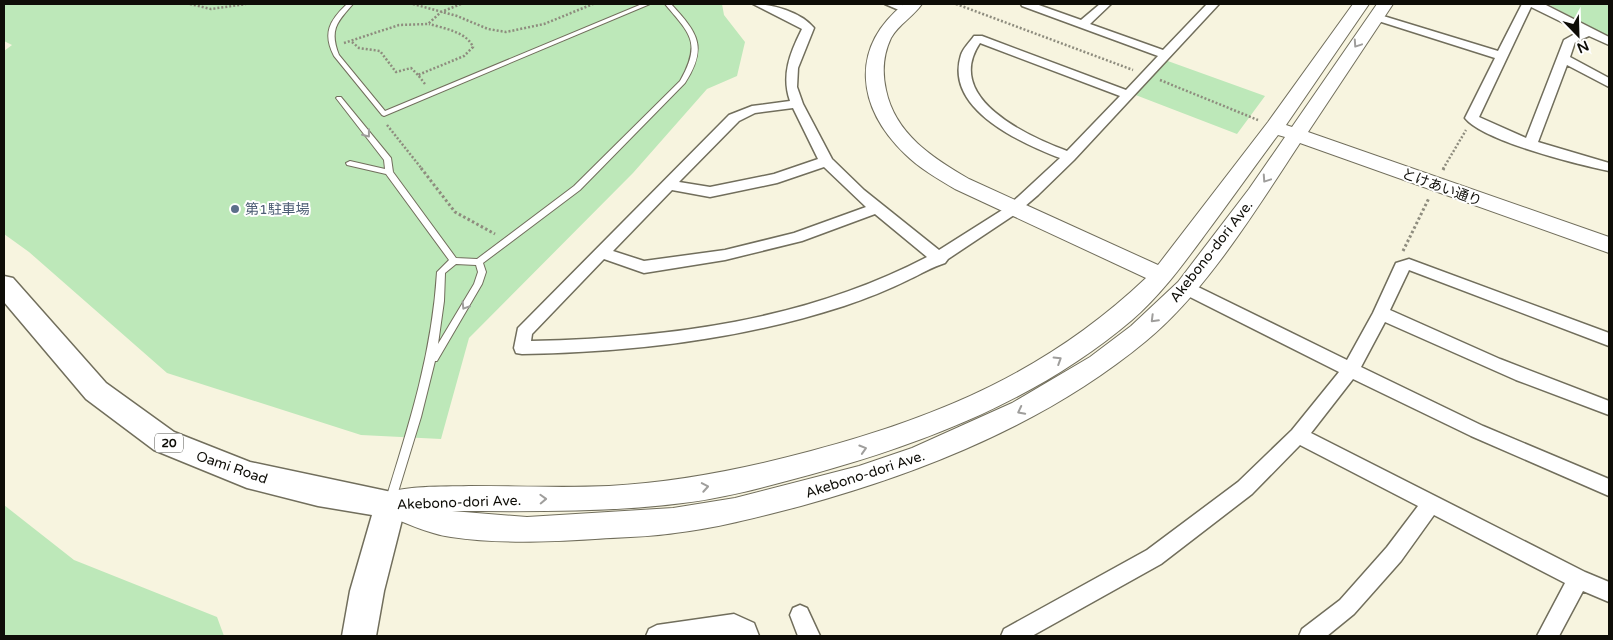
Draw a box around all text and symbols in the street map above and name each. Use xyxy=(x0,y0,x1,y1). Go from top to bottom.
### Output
north arrow xyxy=(1553,10,1603,60)
text: N xyxy=(1574,36,1591,57)
one-way arrow xyxy=(1354,38,1363,48)
one-way arrow xyxy=(361,128,369,137)
street label: とけあい通り xyxy=(1399,165,1484,210)
one-way arrow xyxy=(1263,173,1272,183)
street label: Akebono-dori Ave. xyxy=(1166,197,1256,306)
place label: 第1駐車場 xyxy=(245,201,310,218)
marker: 第1駐車場 xyxy=(229,203,241,215)
one-way arrow xyxy=(461,300,471,309)
one-way arrow xyxy=(1151,313,1160,322)
one-way arrow xyxy=(1052,357,1061,367)
one-way arrow xyxy=(1017,405,1026,415)
road number: 20 xyxy=(155,433,183,452)
one-way arrow xyxy=(858,445,866,455)
street label: Oami Road xyxy=(194,447,270,488)
street label: Akebono-dori Ave. xyxy=(803,447,927,502)
one-way arrow xyxy=(701,483,709,493)
street label: Akebono-dori Ave. xyxy=(396,492,522,513)
one-way arrow xyxy=(540,494,547,504)

